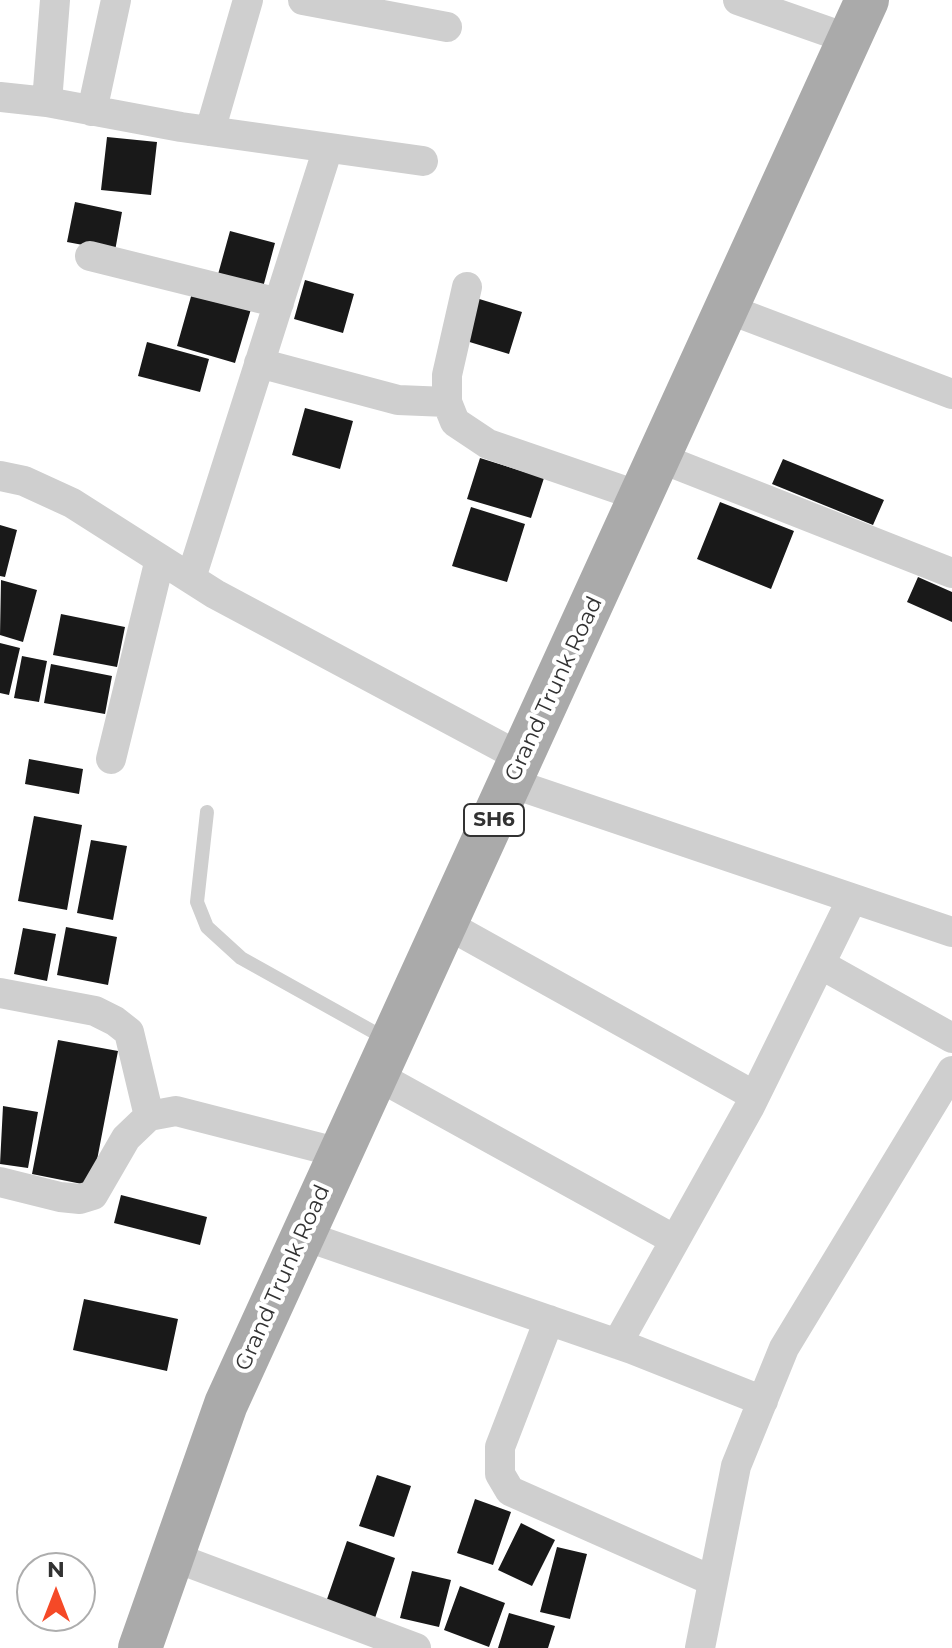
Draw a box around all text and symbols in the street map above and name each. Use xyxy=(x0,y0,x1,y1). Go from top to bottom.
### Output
street label: Grand Trunk Road xyxy=(500,592,608,786)
road number: SH6 xyxy=(464,804,524,836)
street label: Grand Trunk Road xyxy=(230,1181,336,1375)
north arrow xyxy=(16,1552,96,1632)
text: N xyxy=(47,1556,65,1583)

